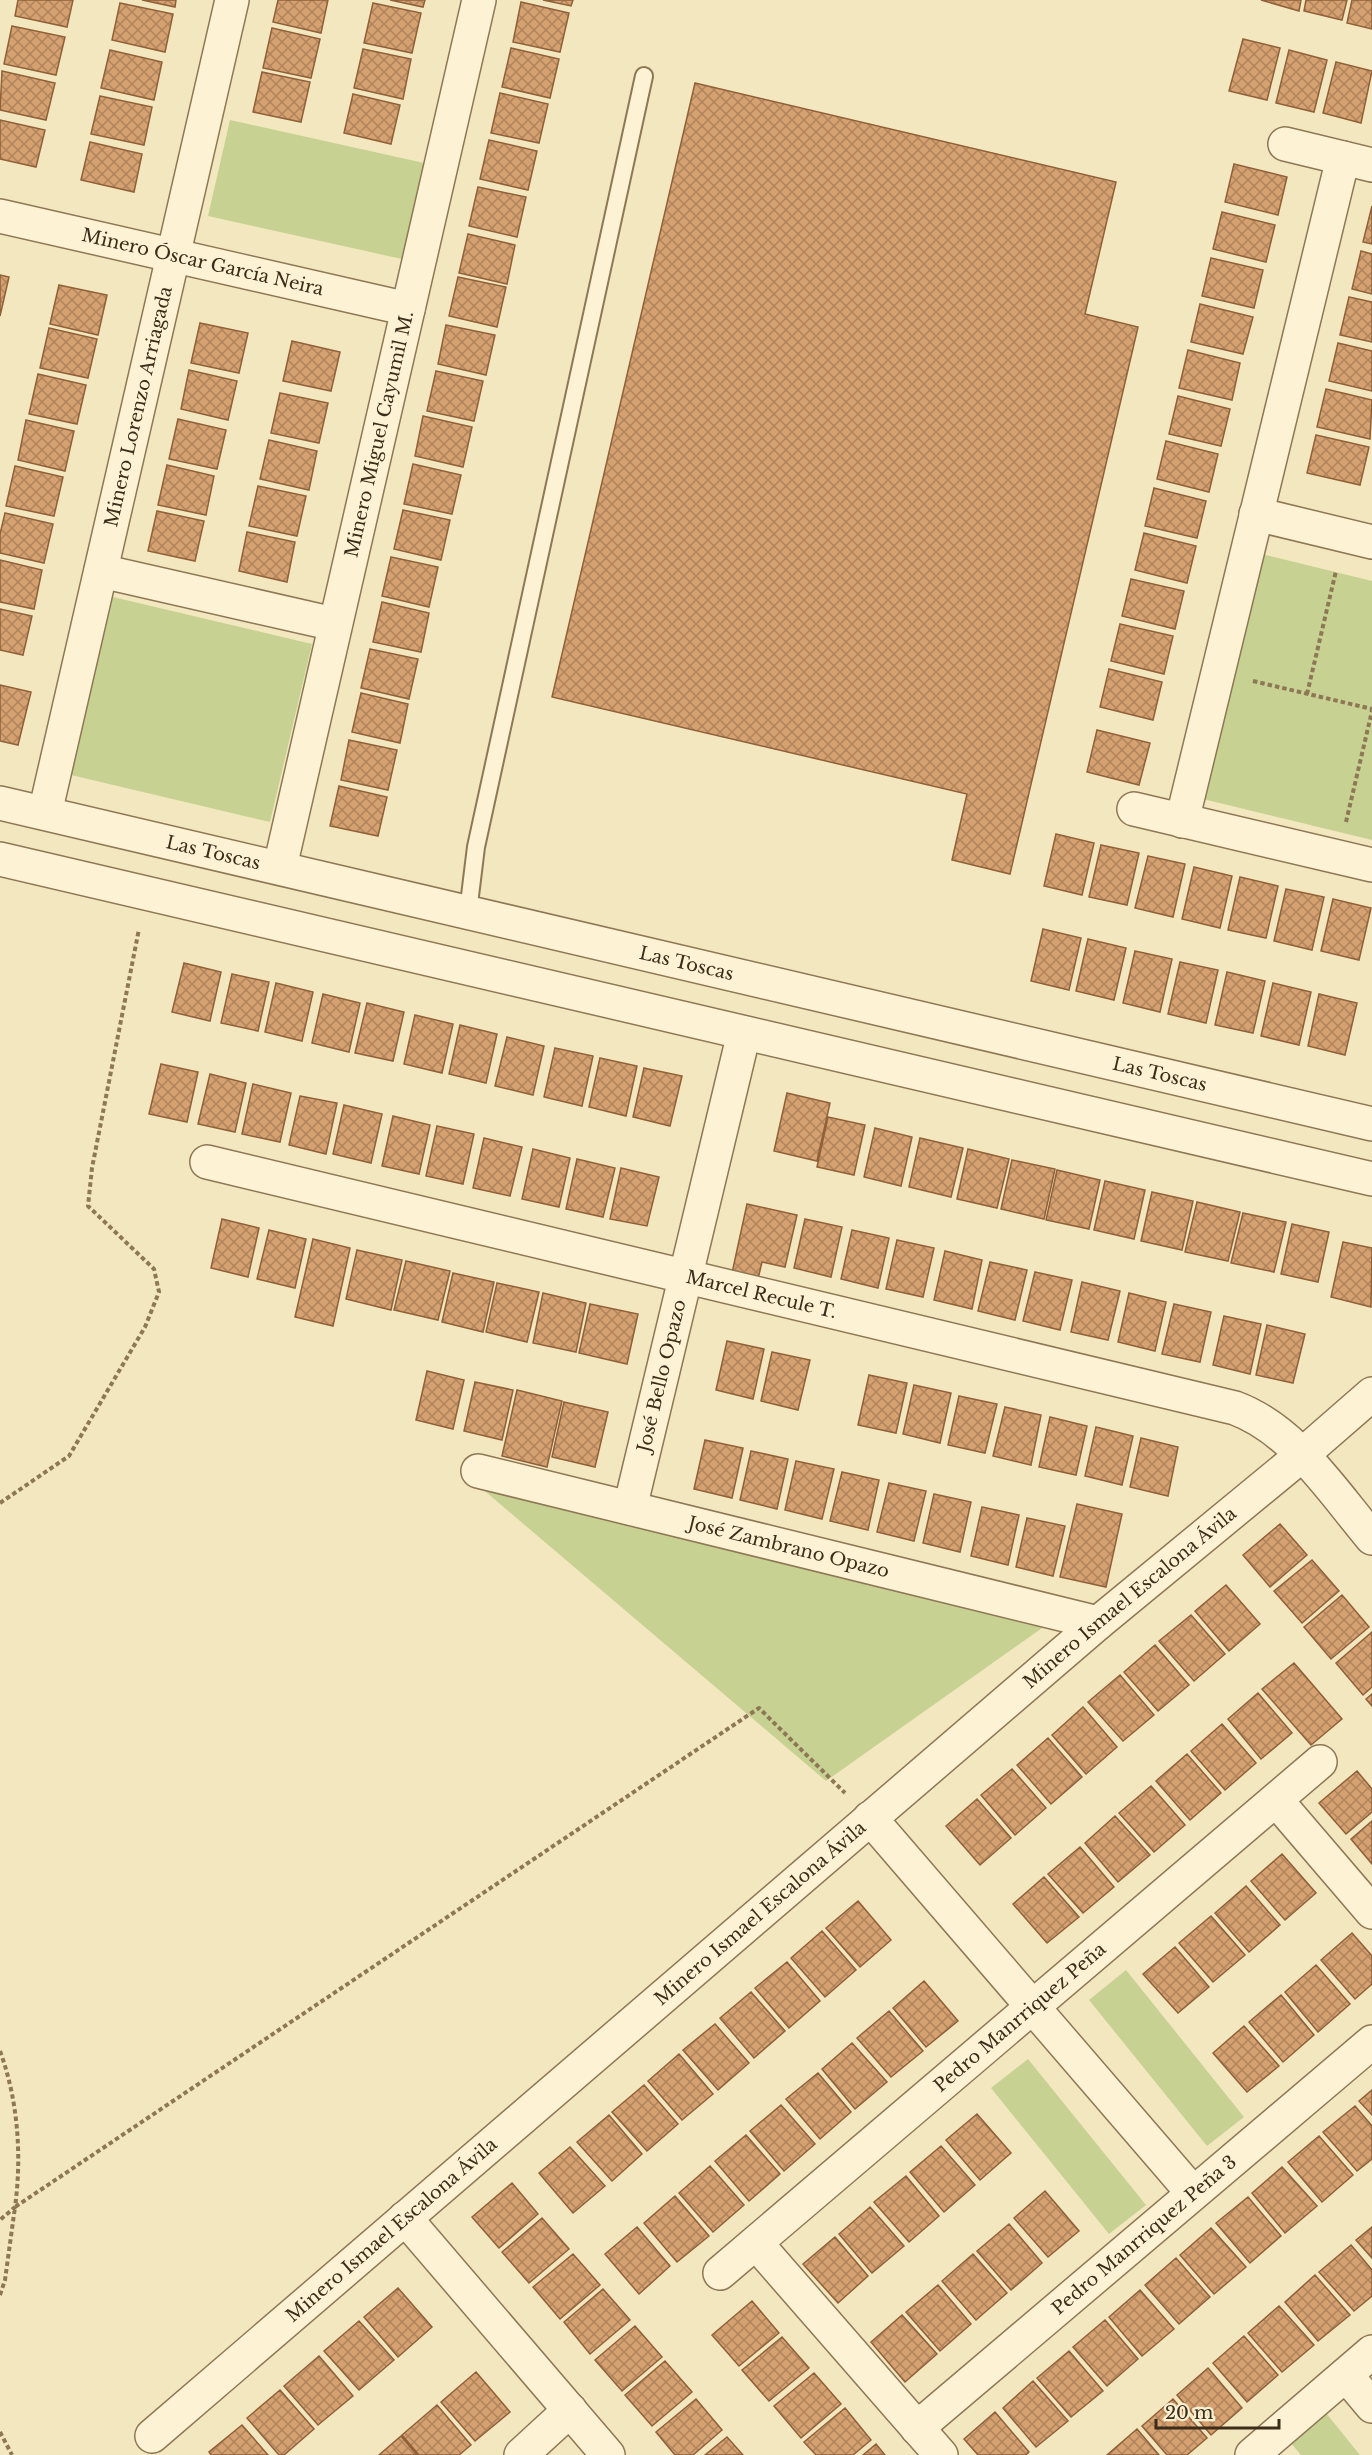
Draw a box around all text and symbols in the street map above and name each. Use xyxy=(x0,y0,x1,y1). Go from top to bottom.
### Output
street label: Minero Óscar García Neira xyxy=(80,224,326,300)
street label: Minero Lorenzo Arriagada xyxy=(100,284,177,529)
street label: Minero Miguel Cayumil M. xyxy=(340,309,418,560)
street label: Las Toscas xyxy=(164,831,263,875)
street label: Las Toscas xyxy=(637,942,736,985)
street label: Las Toscas xyxy=(1110,1053,1209,1096)
street label: Marcel Recule T. xyxy=(684,1266,839,1323)
street label: José Bello Opazo xyxy=(632,1297,691,1456)
street label: Minero Ismael Escalona Ávila xyxy=(1019,1502,1241,1693)
street label: José Zambrano Opazo xyxy=(684,1512,891,1582)
street label: Minero Ismael Escalona Ávila xyxy=(650,1817,870,2010)
street label: Pedro Manrriquez Peña xyxy=(929,1938,1110,2097)
street label: Minero Ismael Escalona Ávila xyxy=(282,2133,502,2327)
street label: Pedro Manrriquez Peña 3 xyxy=(1048,2151,1241,2320)
scale bar xyxy=(1156,2392,1279,2430)
text: 20 m xyxy=(1165,2402,1213,2424)

